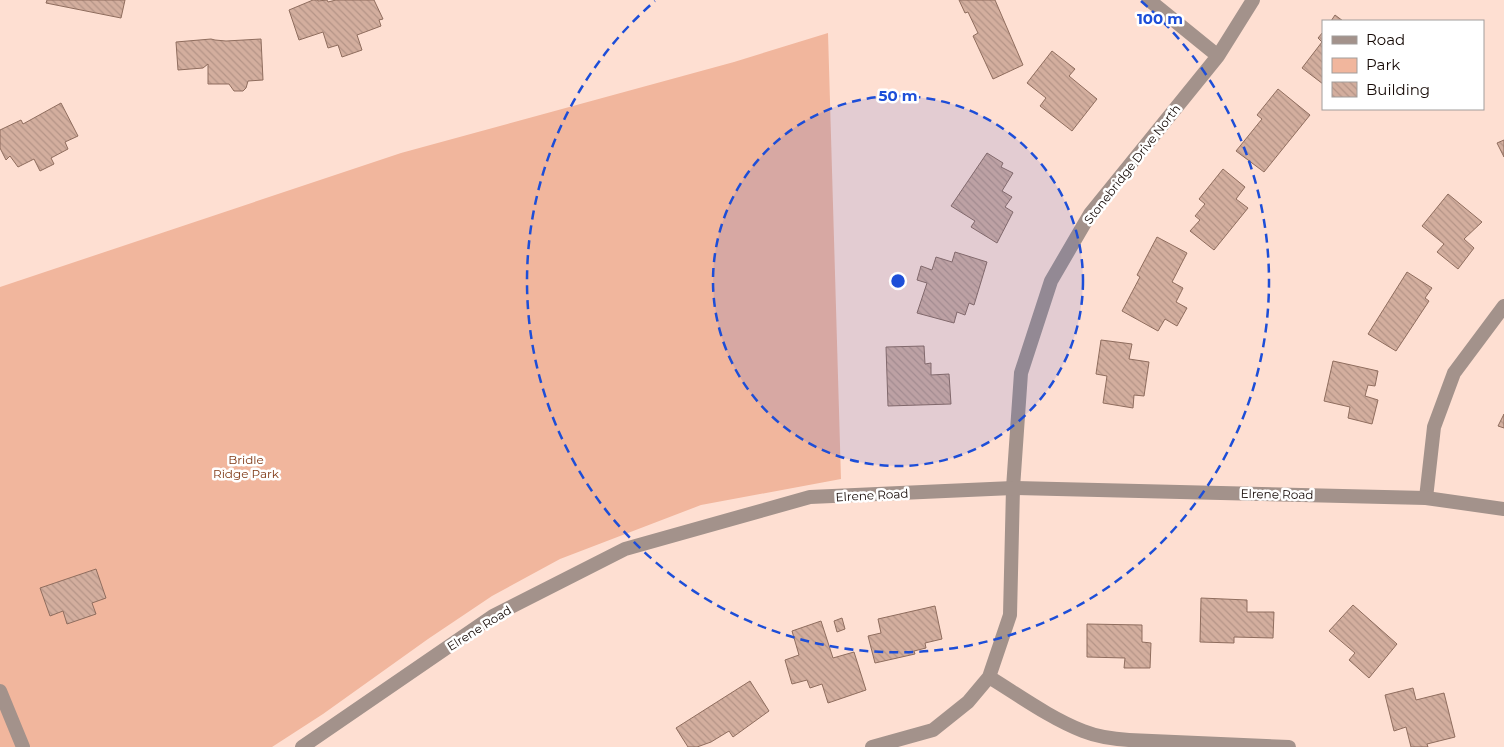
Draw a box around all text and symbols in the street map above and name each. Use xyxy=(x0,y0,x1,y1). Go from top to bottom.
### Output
text: 100 m xyxy=(1137,9,1183,28)
legend xyxy=(1322,20,1484,110)
text: Road xyxy=(1366,30,1405,49)
text: Park xyxy=(1366,55,1400,74)
text: Building xyxy=(1366,80,1430,99)
text: 50 m xyxy=(878,86,918,105)
street label: Stonebridge Drive North xyxy=(1081,101,1183,227)
centre of rings xyxy=(889,272,907,290)
park label: Bridle Ridge Park xyxy=(213,452,280,481)
street label: Elrene Road xyxy=(835,486,909,504)
street label: Elrene Road xyxy=(1240,486,1314,502)
street label: Elrene Road xyxy=(444,602,514,654)

